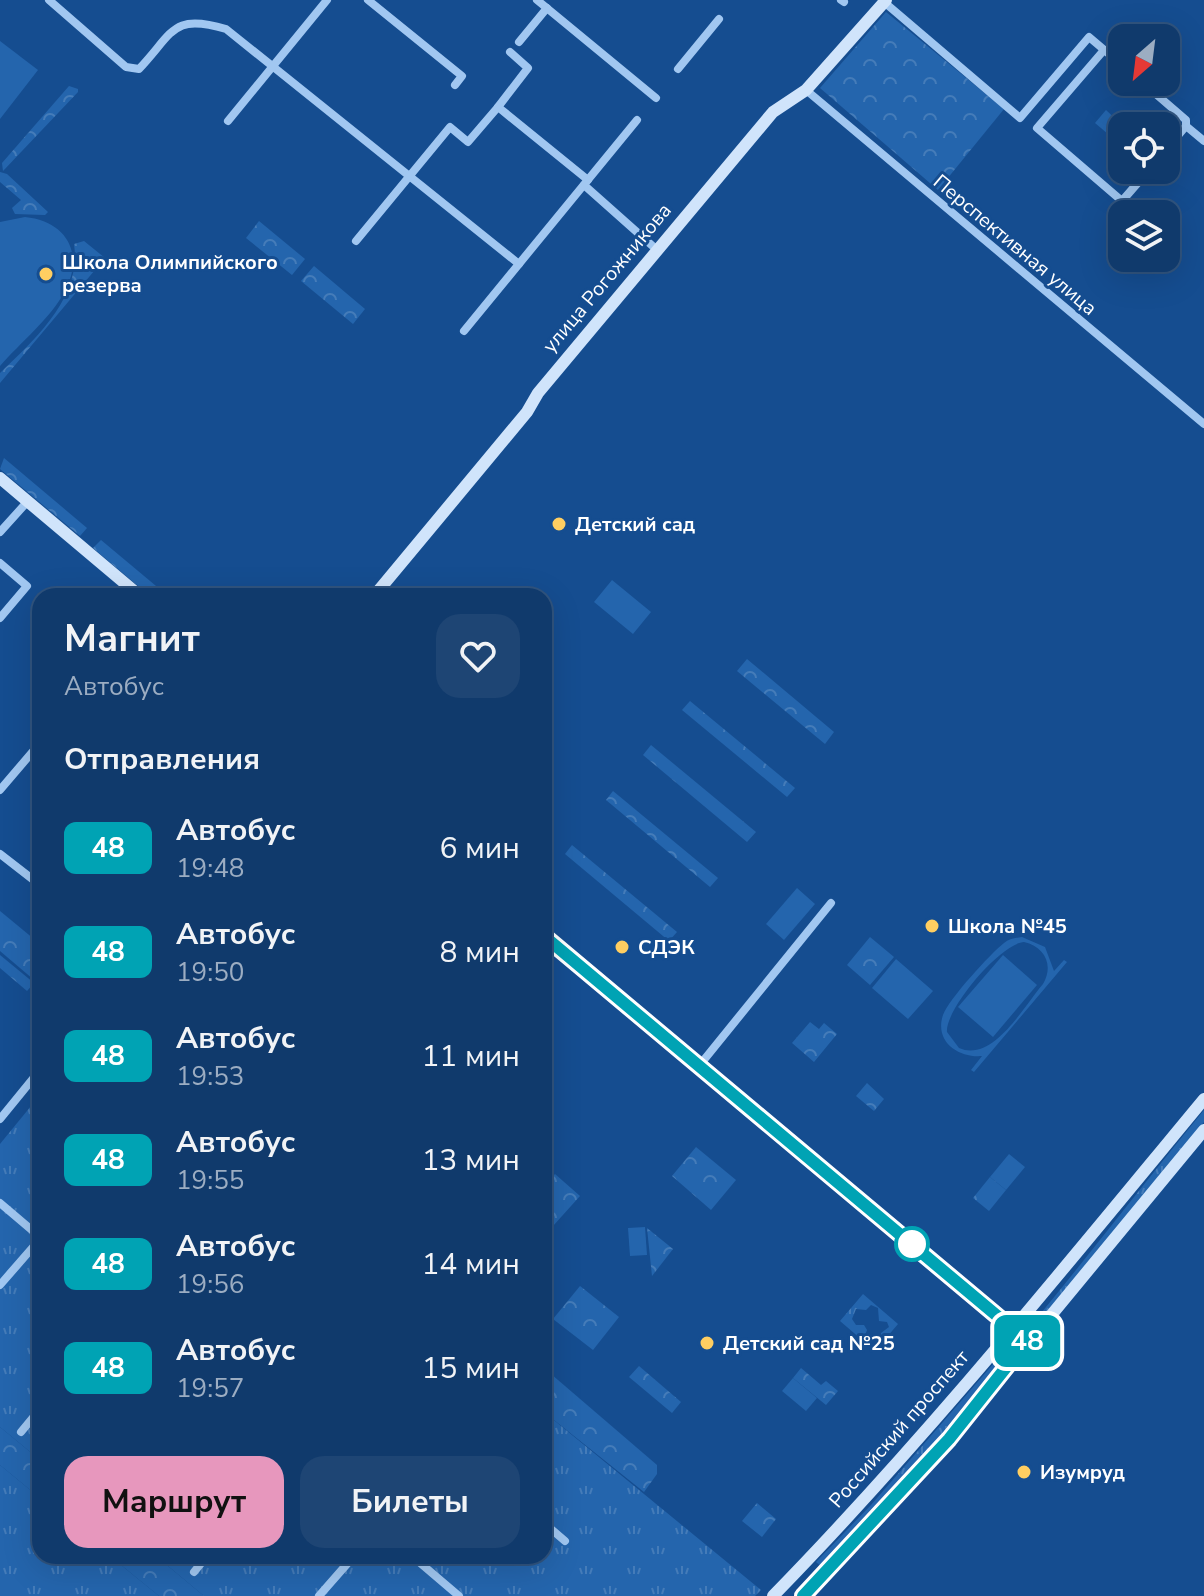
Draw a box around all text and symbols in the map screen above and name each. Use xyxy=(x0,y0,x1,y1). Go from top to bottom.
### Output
north arrow xyxy=(1108,24,1180,96)
map controls xyxy=(1108,24,1180,272)
button: locate xyxy=(1108,112,1180,184)
street label: Перспективная улица xyxy=(927,168,1103,322)
street label: улица Рогожникова xyxy=(536,198,678,358)
button: layers xyxy=(1108,200,1180,272)
place label: Школа Олимпийского резерва xyxy=(62,249,278,299)
marker: Школа Олимпийского резерва xyxy=(37,265,55,283)
place label: Детский сад xyxy=(575,511,695,538)
marker: Детский сад xyxy=(550,515,568,533)
text: Магнит xyxy=(64,613,200,664)
button: heart xyxy=(436,614,520,698)
text: Автобус xyxy=(64,669,164,704)
text: Отправления xyxy=(64,739,260,780)
text: Автобус xyxy=(176,810,295,851)
text: 6 мин xyxy=(439,828,520,869)
text: 48 xyxy=(91,829,125,867)
text: 19:48 xyxy=(176,851,244,886)
place label: Школа №45 xyxy=(948,913,1067,940)
text: Автобус xyxy=(176,914,295,955)
marker: Школа №45 xyxy=(923,917,941,935)
text: 8 мин xyxy=(439,932,520,973)
text: 48 xyxy=(91,933,125,971)
place label: СДЭК xyxy=(638,934,695,961)
marker: СДЭК xyxy=(613,938,631,956)
text: 19:50 xyxy=(176,955,244,990)
text: Автобус xyxy=(176,1018,295,1059)
text: 11 мин xyxy=(421,1036,520,1077)
text: 48 xyxy=(91,1037,125,1075)
text: 19:53 xyxy=(176,1059,244,1094)
text: Автобус xyxy=(176,1122,295,1163)
text: 13 мин xyxy=(421,1140,520,1181)
text: 48 xyxy=(91,1141,125,1179)
text: 19:55 xyxy=(176,1163,244,1198)
text: Автобус xyxy=(176,1226,295,1267)
unlabelled marker xyxy=(895,1227,929,1261)
text: 14 мин xyxy=(421,1244,520,1285)
text: 48 xyxy=(91,1245,125,1283)
text: 19:56 xyxy=(176,1267,244,1302)
line badge: 48 xyxy=(991,1315,1063,1367)
text: 48 xyxy=(1010,1322,1044,1360)
text: Автобус xyxy=(176,1330,295,1371)
place label: Детский сад №25 xyxy=(723,1330,895,1357)
marker: Детский сад №25 xyxy=(698,1334,716,1352)
street label: Российский проспект xyxy=(823,1344,975,1514)
text: 15 мин xyxy=(421,1348,520,1389)
text: 48 xyxy=(91,1349,125,1387)
text: 19:57 xyxy=(176,1371,244,1406)
button: Маршрут xyxy=(64,1456,284,1548)
button: Билеты xyxy=(300,1456,520,1548)
place label: Изумруд xyxy=(1040,1459,1125,1486)
marker: Изумруд xyxy=(1015,1463,1033,1481)

